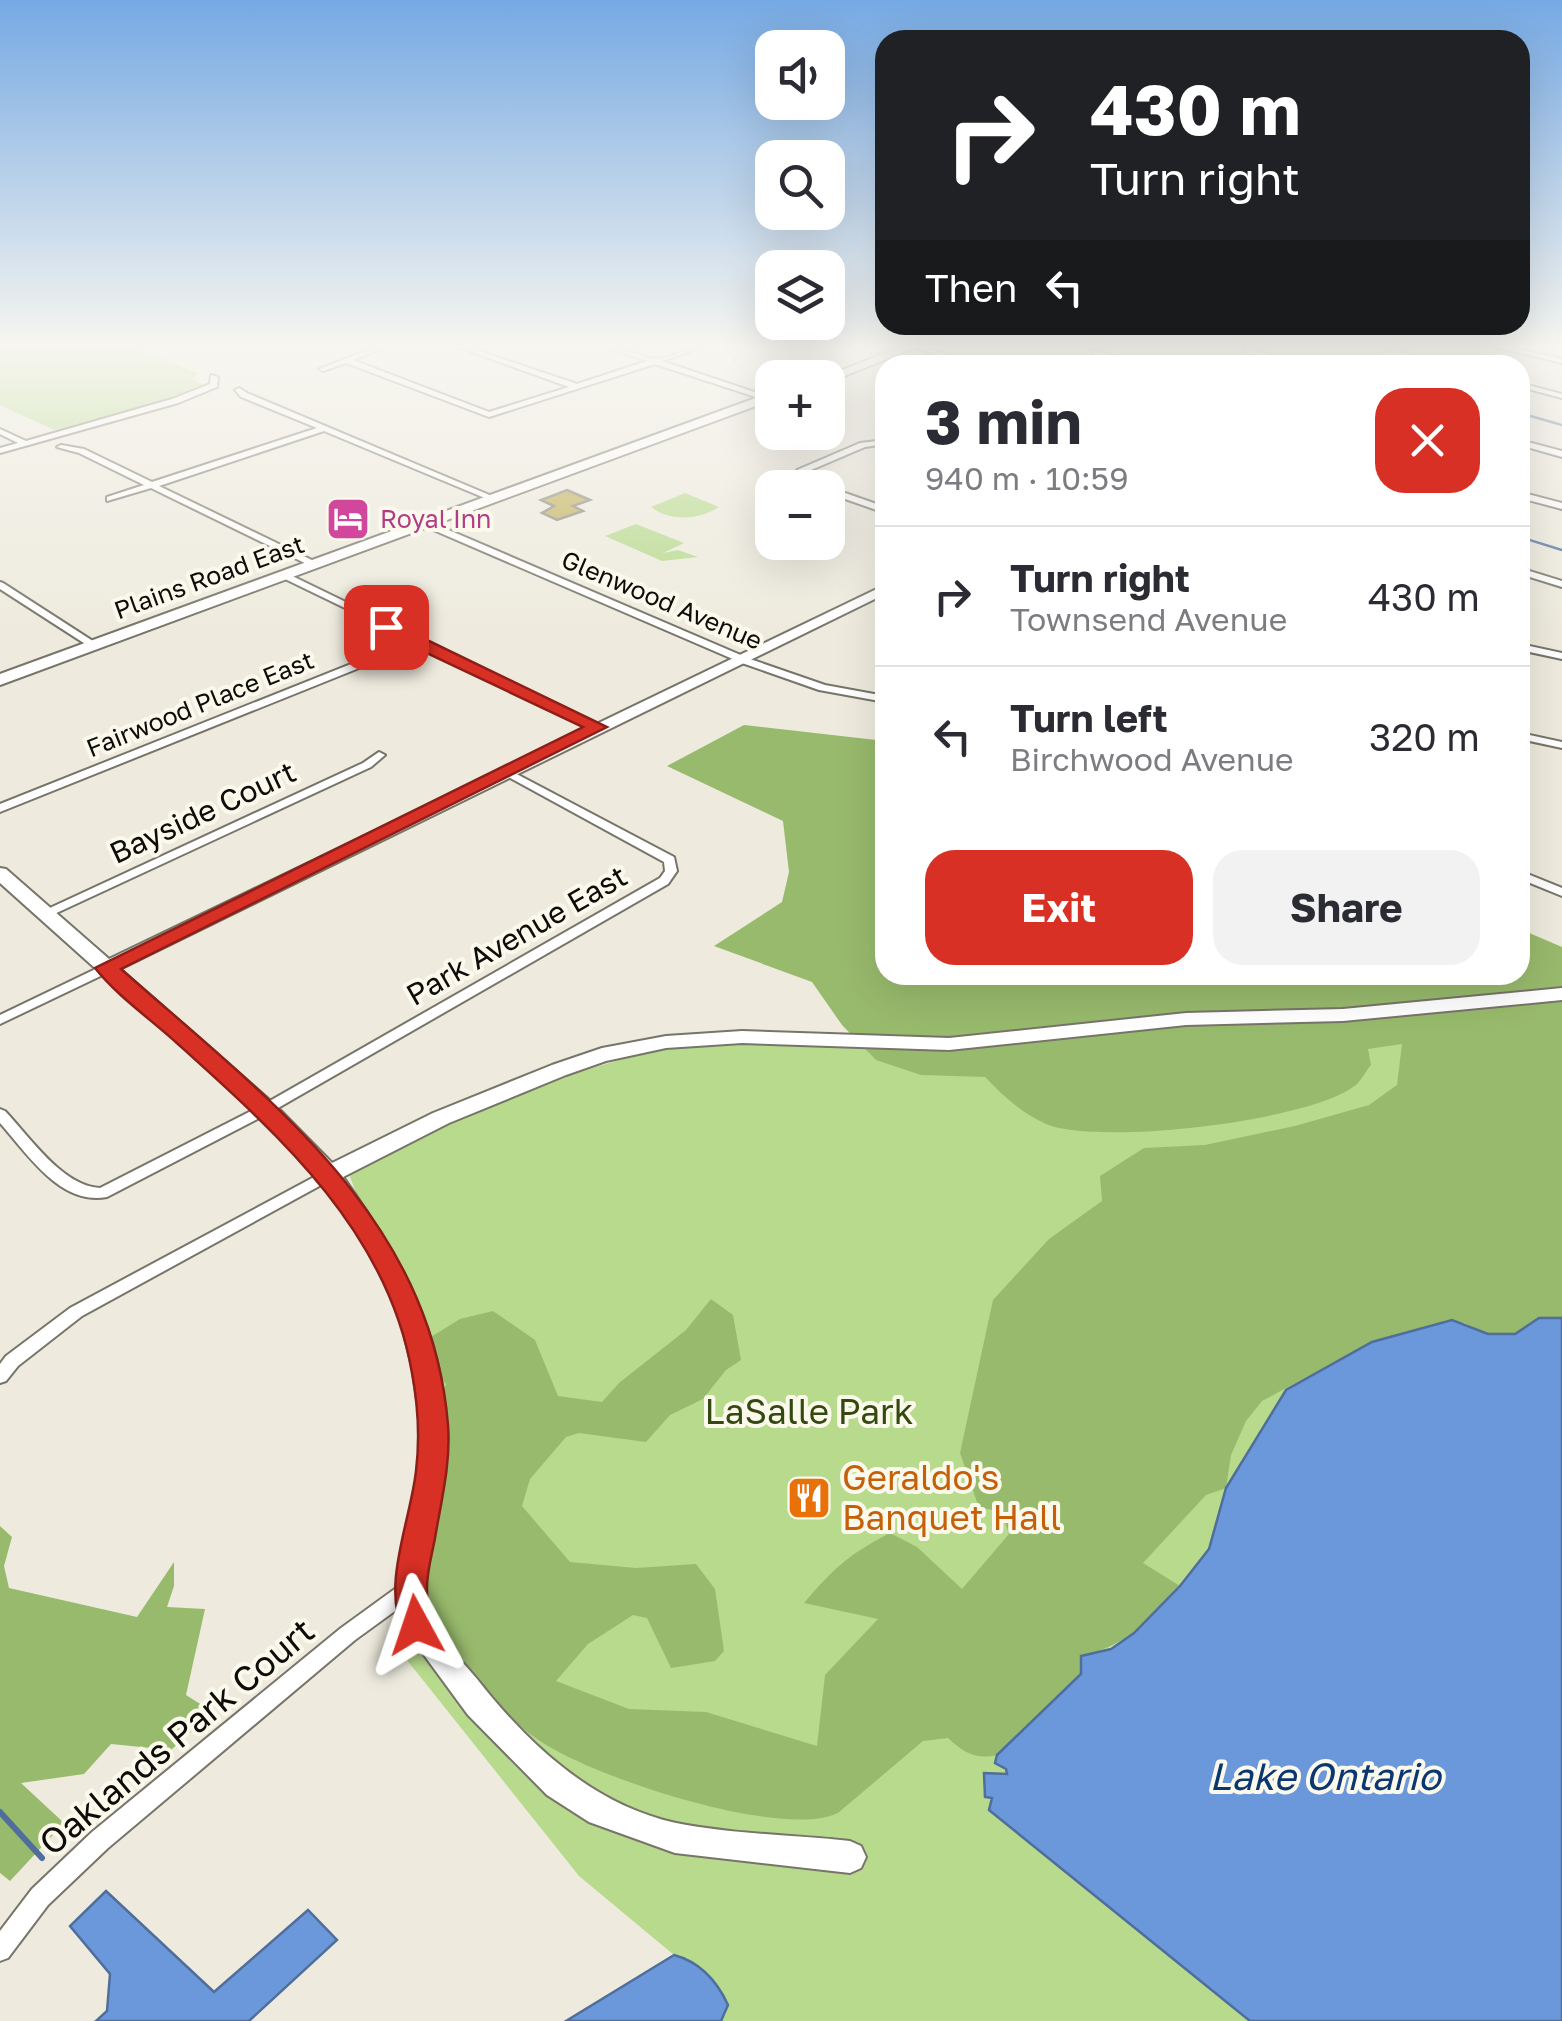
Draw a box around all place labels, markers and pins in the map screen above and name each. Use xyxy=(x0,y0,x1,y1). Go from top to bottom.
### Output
hotel icon: Royal Inn xyxy=(325,496,371,542)
place label: Royal Inn xyxy=(380,503,491,534)
pin xyxy=(344,585,429,670)
place label: Geraldo's Banquet Hall xyxy=(842,1456,1061,1538)
restaurant icon: Geraldo's Banquet Hall xyxy=(786,1475,832,1521)

